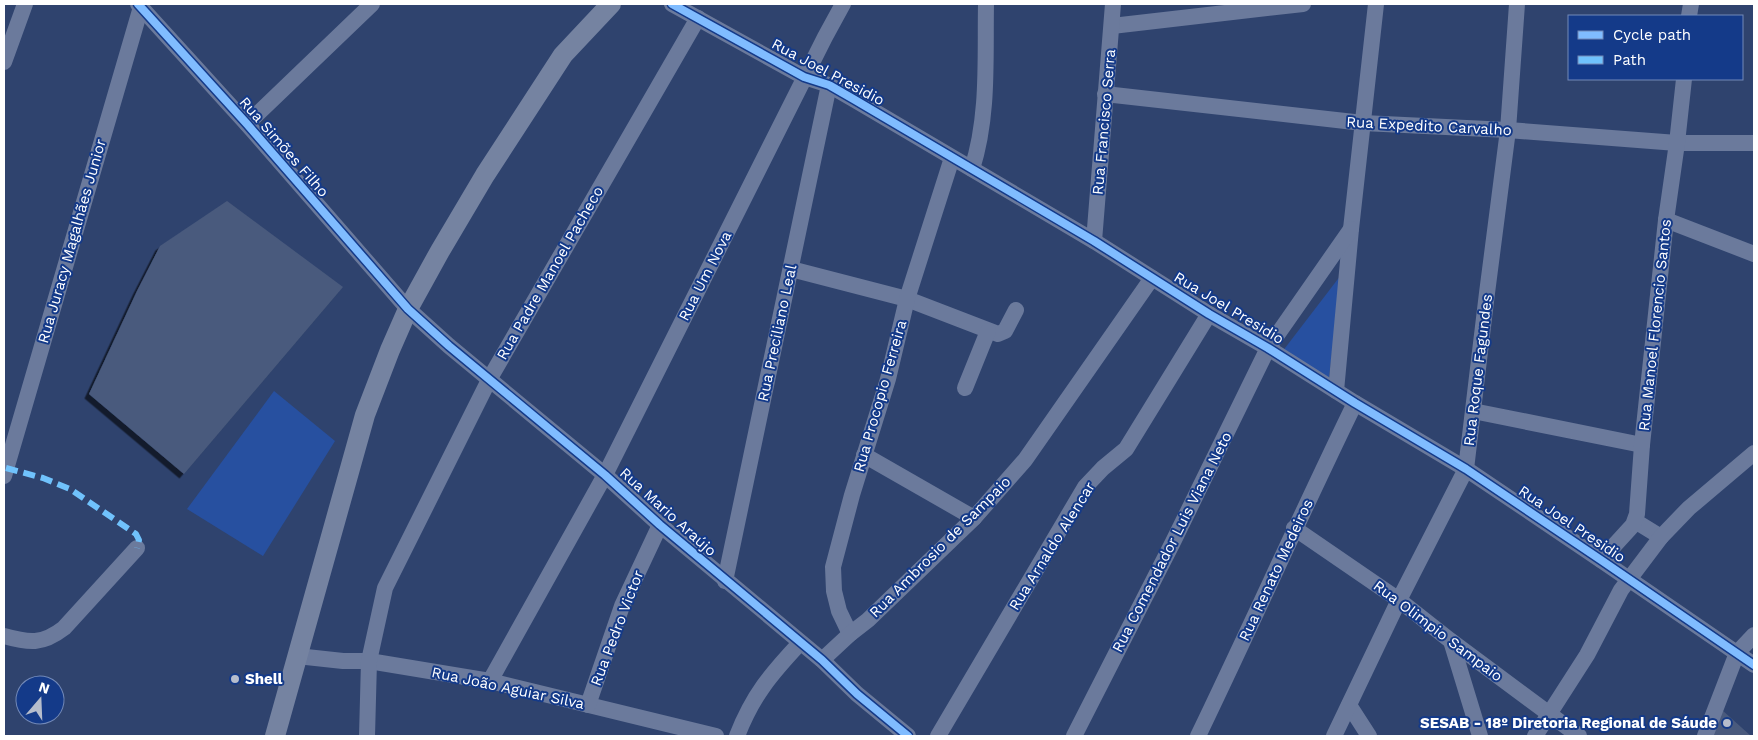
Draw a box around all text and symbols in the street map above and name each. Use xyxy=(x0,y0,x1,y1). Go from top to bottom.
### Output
legend xyxy=(1568,15,1743,80)
text: Cycle path xyxy=(1613,26,1691,44)
street label: Rua Joel Presidio xyxy=(769,35,887,109)
street label: Rua Francisco Serra xyxy=(1089,48,1119,196)
text: Path xyxy=(1613,51,1646,69)
street label: Rua Simões Filho xyxy=(236,93,332,201)
street label: Rua Expedito Carvalho xyxy=(1346,113,1512,139)
street label: Rua Juracy Magalhães Junior xyxy=(34,137,110,345)
street label: Rua Padre Manoel Pacheco xyxy=(493,183,607,363)
street label: Rua Manoel Florencio Santos xyxy=(1635,218,1675,432)
street label: Rua Um Nova xyxy=(675,228,736,324)
street label: Rua Preciliano Leal xyxy=(754,263,800,403)
street label: Rua Joel Presidio xyxy=(1171,268,1287,348)
street label: Rua Roque Fagundes xyxy=(1460,293,1496,447)
street label: Rua Procopio Ferreira xyxy=(850,317,910,474)
street label: Rua Comendador Luis Viana Neto xyxy=(1108,429,1236,655)
street label: Rua Mario Araújo xyxy=(616,464,720,560)
street label: Rua Ambrosio de Sampaio xyxy=(866,473,1014,621)
street label: Rua Arnaldo Alencar xyxy=(1005,478,1099,614)
street label: Rua Joel Presidio xyxy=(1515,482,1629,566)
street label: Rua Renato Medeiros xyxy=(1235,496,1317,644)
street label: Rua Pedro Victor xyxy=(587,568,647,688)
street label: Rua Olimpio Sampaio xyxy=(1370,577,1506,685)
street label: Rua João Aguiar Silva xyxy=(430,663,587,713)
place label: Shell xyxy=(245,670,283,688)
marker: Shell xyxy=(229,673,241,685)
north arrow xyxy=(15,675,65,725)
text: N xyxy=(37,678,52,697)
place label: SESAB - 18º Diretoria Regional de Sáude xyxy=(1420,714,1717,732)
marker: SESAB - 18º Diretoria Regional de Sáude xyxy=(1721,717,1733,729)

